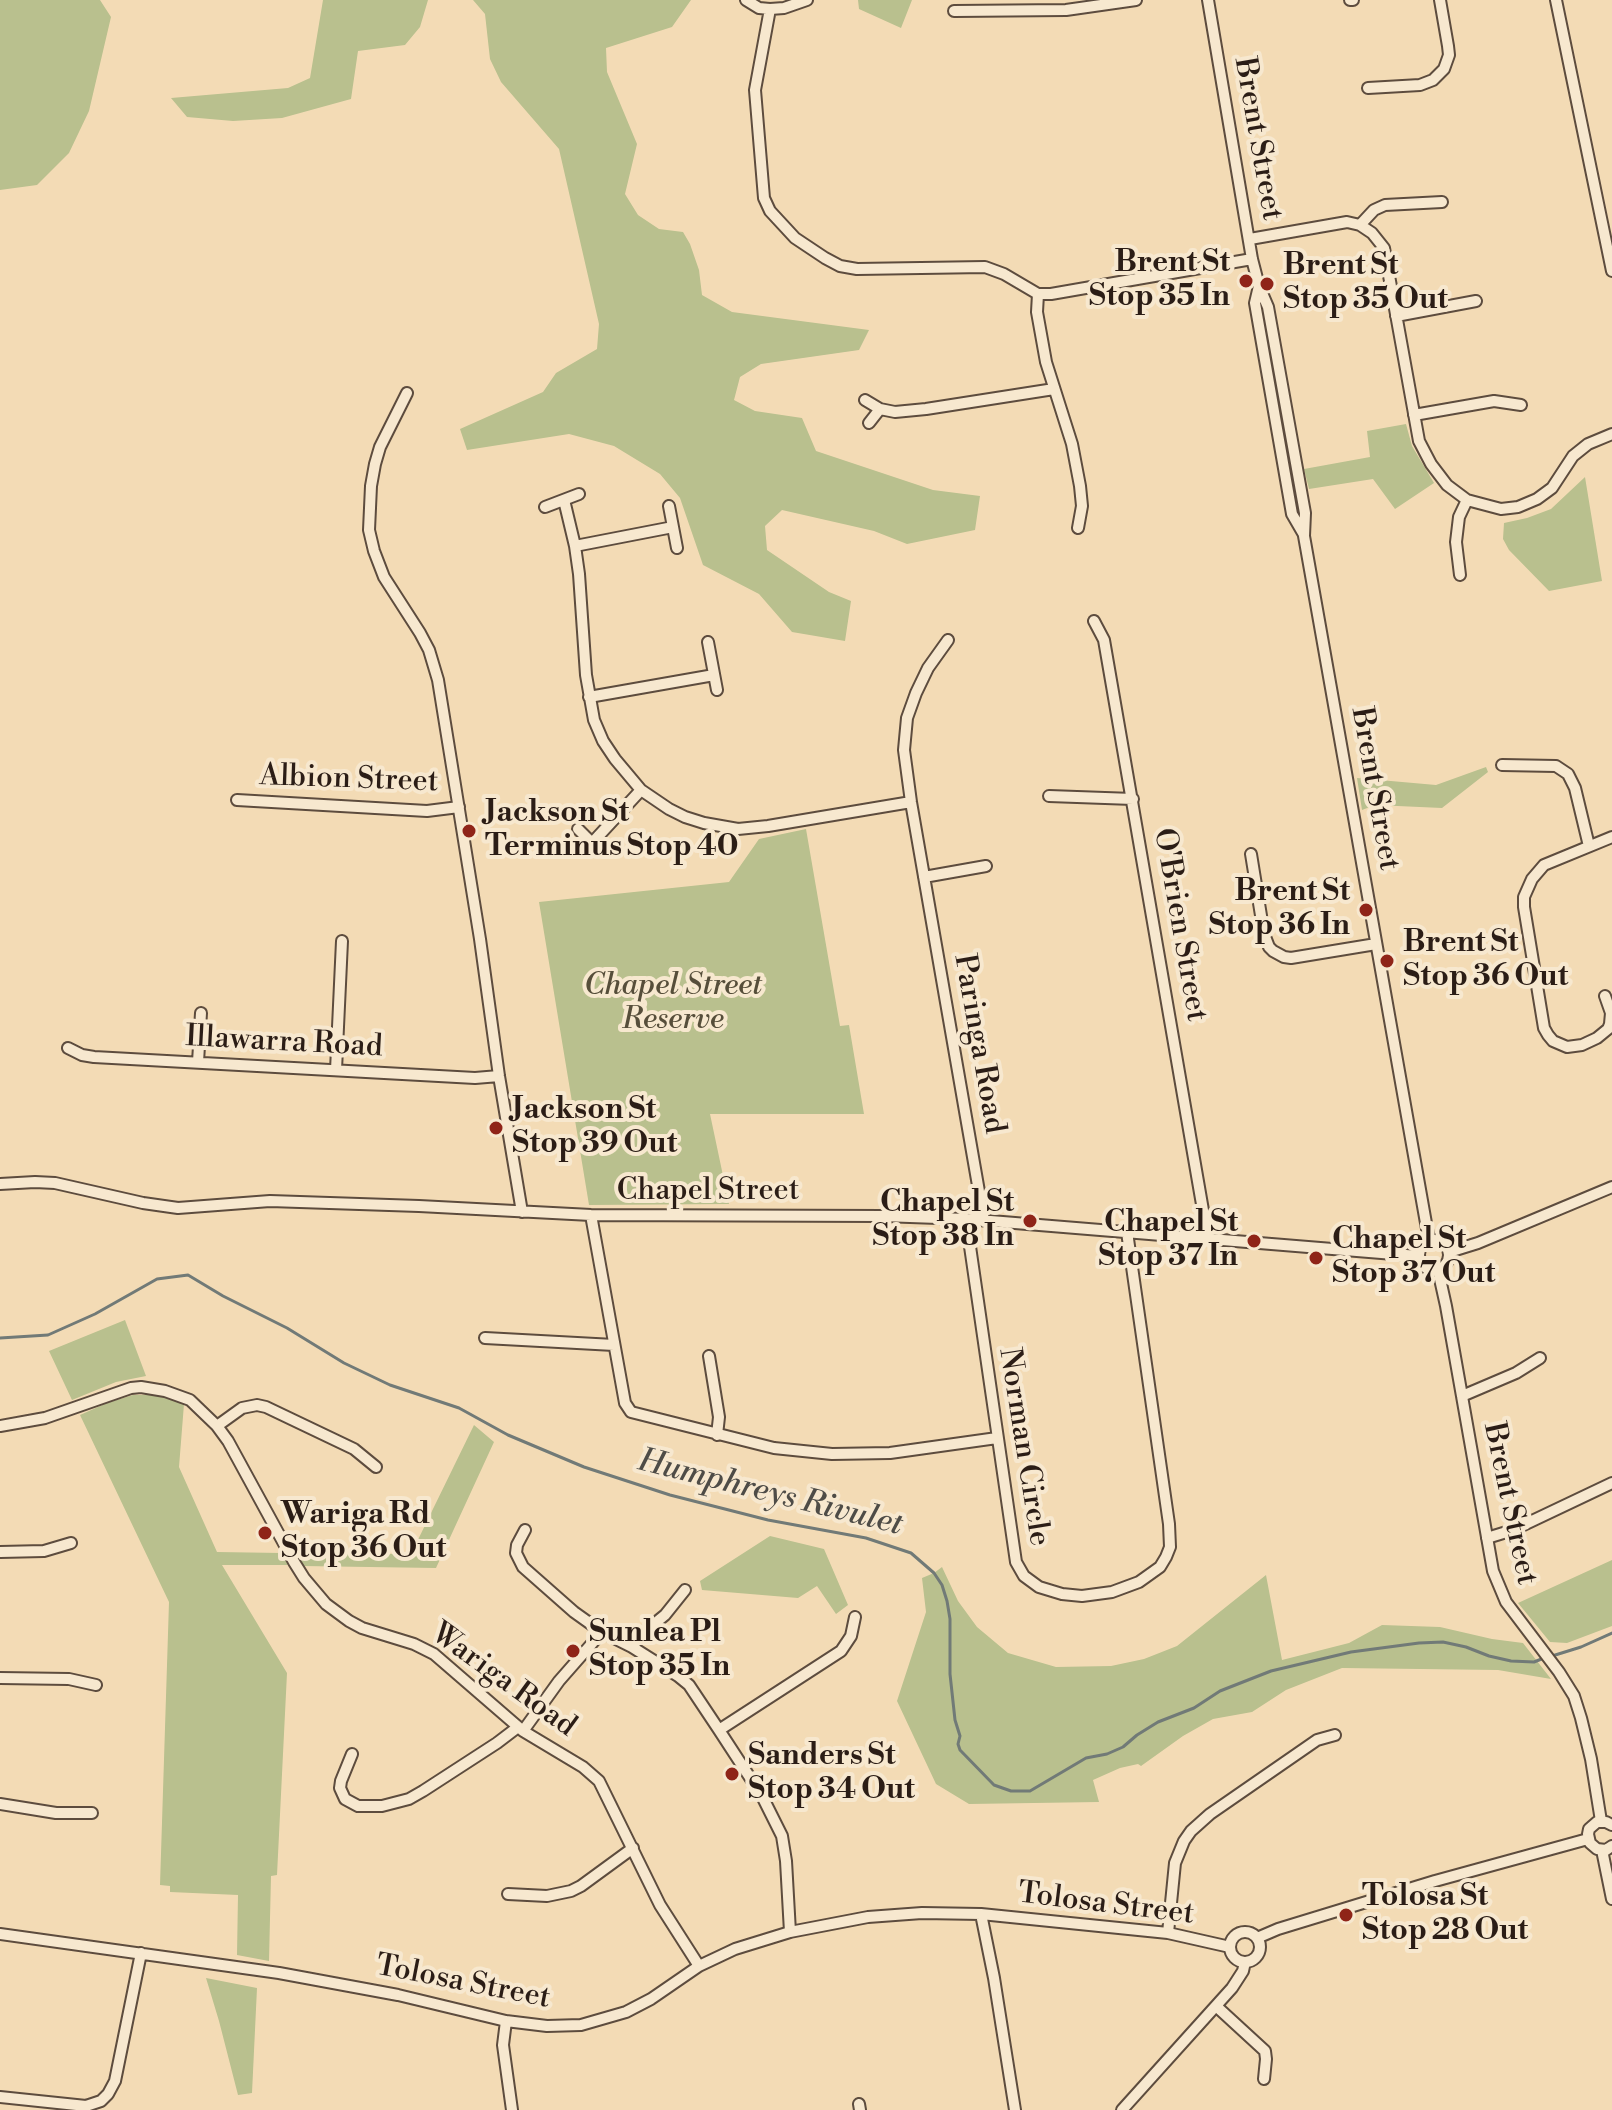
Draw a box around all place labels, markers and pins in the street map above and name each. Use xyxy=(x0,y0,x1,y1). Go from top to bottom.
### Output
place label: Brent St Stop 35 In xyxy=(1089,246,1230,316)
place label: Brent St Stop 35 Out xyxy=(1283,249,1448,320)
marker: Brent St Stop 35 In xyxy=(1237,272,1255,290)
marker: Brent St Stop 35 Out xyxy=(1258,275,1276,293)
place label: Jackson St Terminus Stop 40 xyxy=(485,796,739,866)
marker: Jackson St Terminus Stop 40 xyxy=(460,822,478,840)
place label: Brent St Stop 36 In xyxy=(1208,875,1350,946)
marker: Brent St Stop 36 In xyxy=(1357,901,1375,919)
place label: Brent St Stop 36 Out xyxy=(1403,926,1568,996)
marker: Brent St Stop 36 Out xyxy=(1378,952,1396,970)
place label: Jackson St Stop 39 Out xyxy=(512,1093,677,1164)
marker: Jackson St Stop 39 Out xyxy=(487,1119,505,1137)
place label: Chapel St Stop 38 In xyxy=(872,1186,1014,1256)
place label: Chapel St Stop 37 In xyxy=(1098,1206,1238,1276)
marker: Chapel St Stop 38 In xyxy=(1021,1212,1039,1230)
place label: Chapel St Stop 37 Out xyxy=(1332,1223,1495,1294)
marker: Chapel St Stop 37 In xyxy=(1245,1232,1263,1250)
marker: Chapel St Stop 37 Out xyxy=(1307,1249,1325,1267)
place label: Wariga Rd Stop 36 Out xyxy=(281,1498,446,1568)
marker: Wariga Rd Stop 36 Out xyxy=(256,1524,274,1542)
place label: Sunlea Pl Stop 35 In xyxy=(589,1616,730,1686)
marker: Sunlea Pl Stop 35 In xyxy=(564,1642,582,1660)
place label: Sanders St Stop 34 Out xyxy=(748,1739,915,1810)
marker: Sanders St Stop 34 Out xyxy=(723,1765,741,1783)
place label: Tolosa St Stop 28 Out xyxy=(1362,1880,1528,1950)
marker: Tolosa St Stop 28 Out xyxy=(1337,1906,1355,1924)

